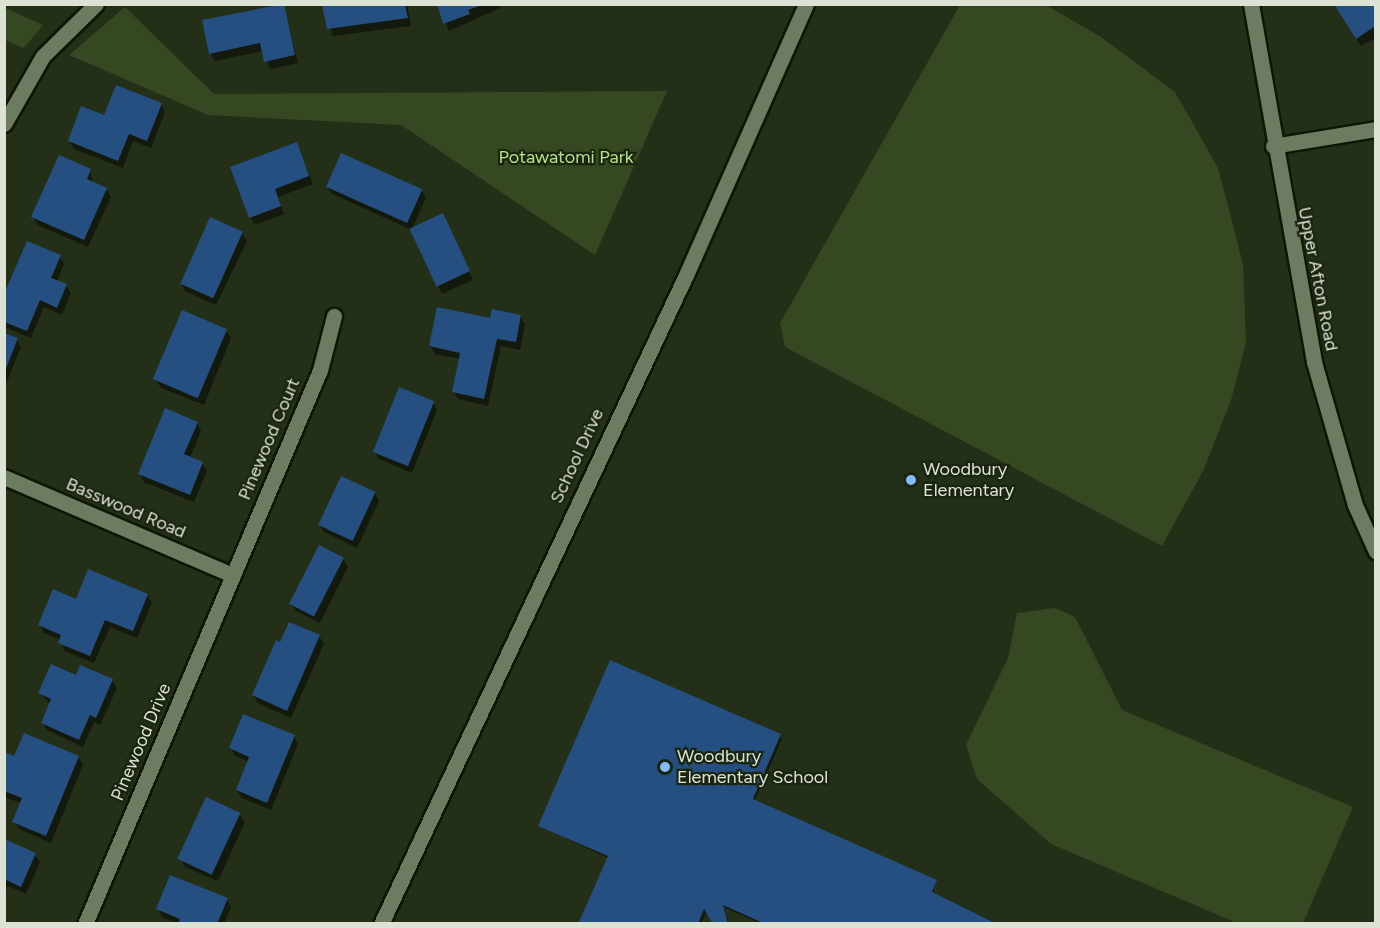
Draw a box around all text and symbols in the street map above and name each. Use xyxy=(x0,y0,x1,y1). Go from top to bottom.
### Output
park label: Potawatomi Park xyxy=(499,146,633,168)
street label: Upper Afton Road xyxy=(1293,205,1343,353)
street label: Pinewood Court xyxy=(234,375,304,503)
street label: School Drive xyxy=(546,405,608,507)
place label: Woodbury Elementary xyxy=(923,459,1014,502)
street label: Basswood Road xyxy=(63,473,189,543)
marker: Woodbury Elementary xyxy=(904,473,918,487)
street label: Pinewood Drive xyxy=(107,680,175,804)
place label: Woodbury Elementary School xyxy=(677,746,828,789)
marker: Woodbury Elementary School xyxy=(658,760,672,774)

